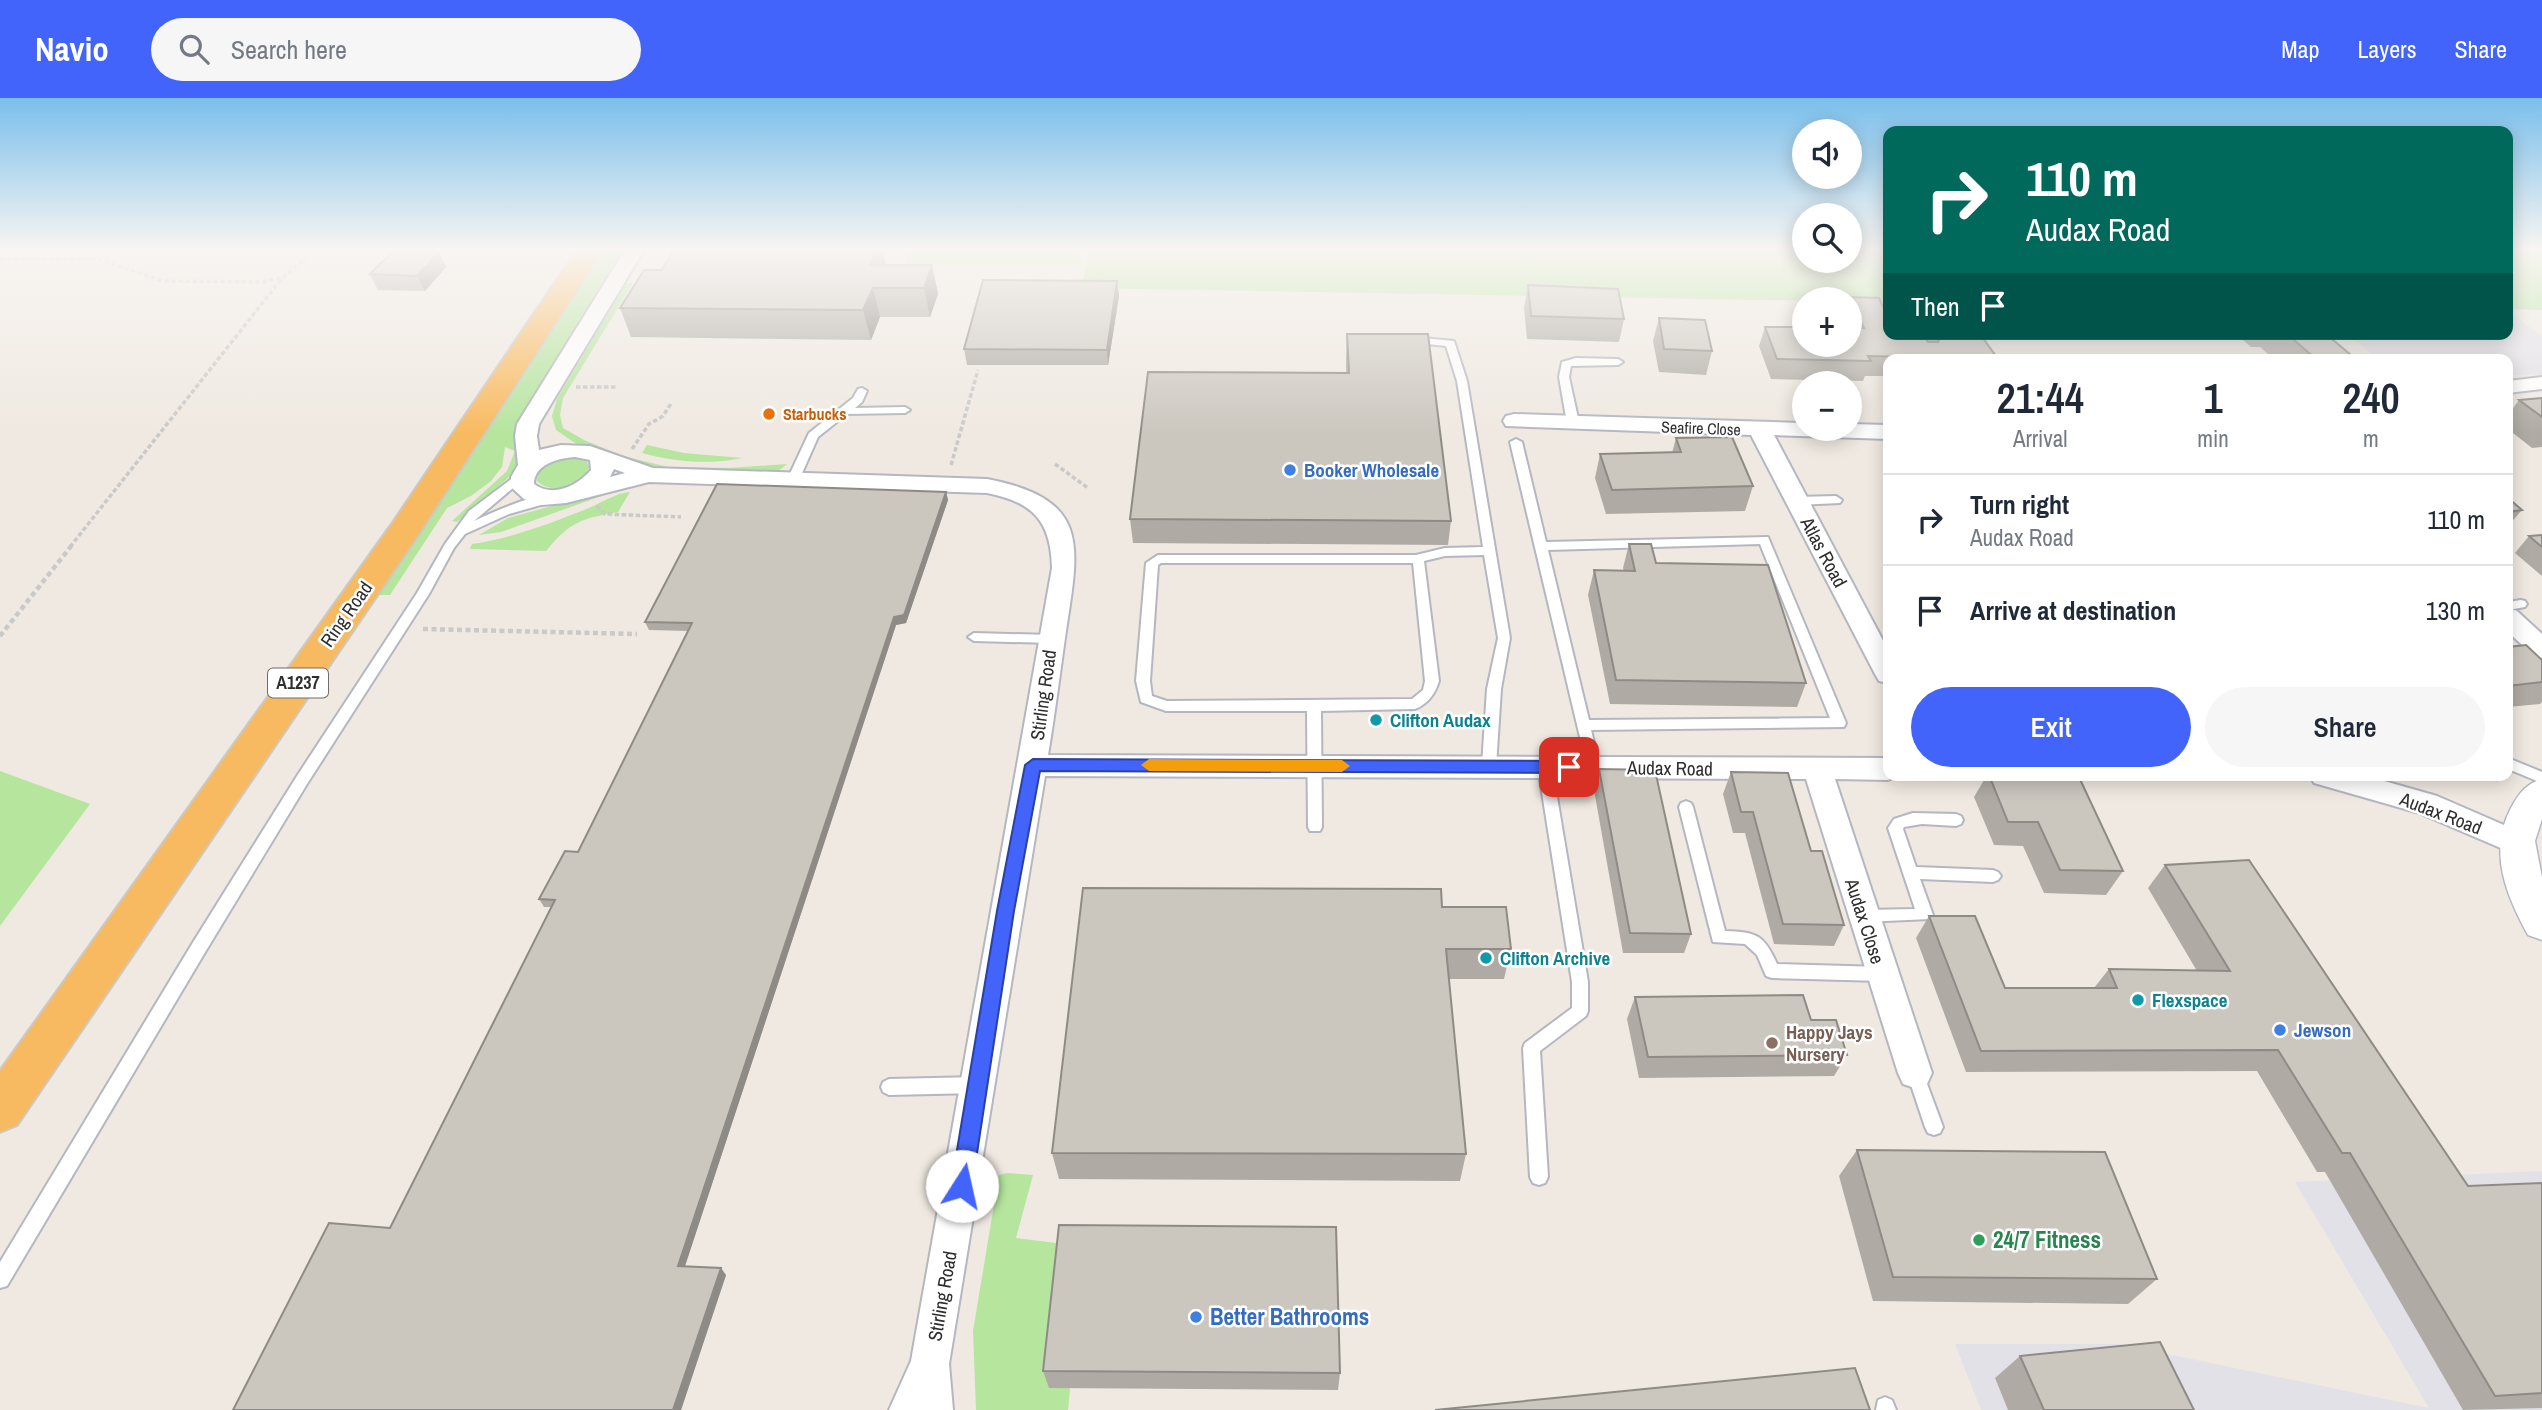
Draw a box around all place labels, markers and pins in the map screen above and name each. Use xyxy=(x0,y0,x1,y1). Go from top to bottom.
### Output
place label: Starbucks xyxy=(783,403,846,425)
marker: Starbucks xyxy=(761,406,777,422)
place label: Booker Wholesale xyxy=(1304,457,1439,483)
marker: Booker Wholesale xyxy=(1282,462,1298,478)
place label: Clifton Audax xyxy=(1390,707,1491,733)
marker: Clifton Audax xyxy=(1368,712,1384,728)
pin xyxy=(1539,737,1599,797)
place label: Clifton Archive xyxy=(1500,945,1611,971)
marker: Clifton Archive xyxy=(1478,950,1494,966)
place label: Flexspace xyxy=(2152,987,2228,1013)
marker: Flexspace xyxy=(2130,992,2146,1008)
place label: Jewson xyxy=(2294,1017,2351,1043)
place label: Happy Jays Nursery xyxy=(1786,1019,1873,1067)
marker: Jewson xyxy=(2272,1022,2288,1038)
marker: Happy Jays Nursery xyxy=(1764,1035,1780,1051)
place label: 24/7 Fitness xyxy=(1993,1224,2101,1255)
marker: 24/7 Fitness xyxy=(1971,1232,1987,1248)
place label: Better Bathrooms xyxy=(1210,1301,1369,1332)
marker: Better Bathrooms xyxy=(1188,1309,1204,1325)

